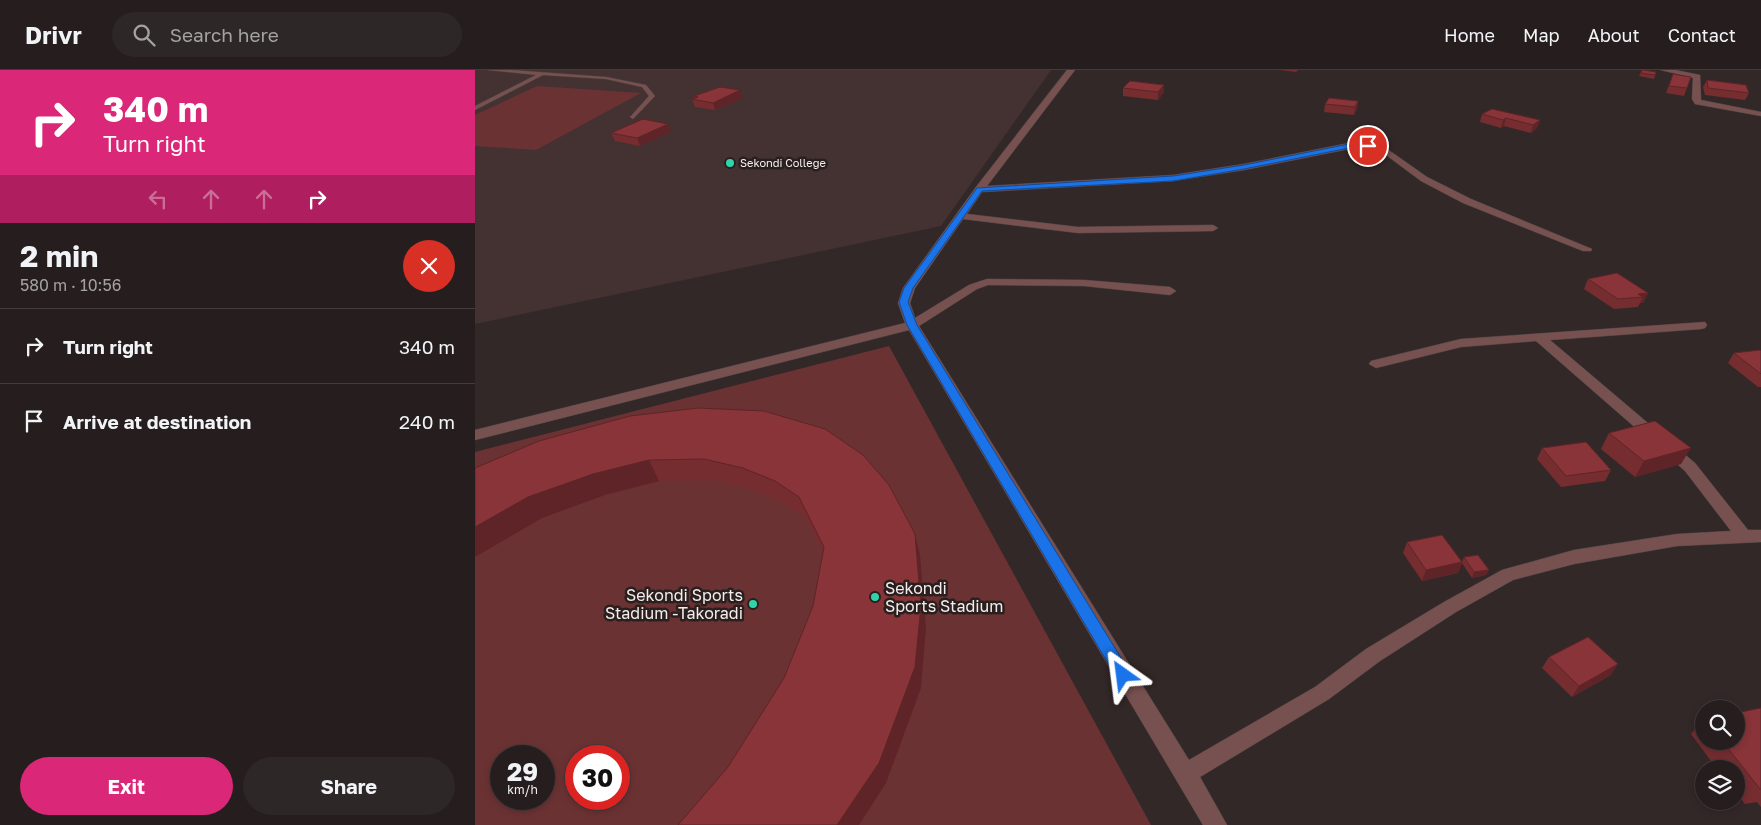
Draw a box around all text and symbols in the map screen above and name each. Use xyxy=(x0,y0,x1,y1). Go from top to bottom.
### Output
search box xyxy=(112,12,462,57)
text: Drivr xyxy=(25,20,82,49)
icon: search xyxy=(130,21,158,49)
text: Search here xyxy=(170,23,279,46)
text: Home xyxy=(1444,24,1495,46)
text: Map xyxy=(1523,24,1560,46)
text: About xyxy=(1588,24,1640,46)
text: Contact xyxy=(1668,24,1736,46)
text: 340 m xyxy=(103,88,208,130)
icon: right xyxy=(20,90,85,155)
pin xyxy=(1347,125,1389,167)
text: Turn right xyxy=(103,130,206,157)
icon: arrive xyxy=(1354,132,1382,160)
place label: Sekondi College xyxy=(740,156,826,169)
marker: Sekondi College xyxy=(724,157,736,169)
icon: left xyxy=(144,185,172,213)
icon: ahead xyxy=(197,185,225,213)
icon: ahead xyxy=(250,185,278,213)
icon: right xyxy=(303,185,331,213)
text: 2 min xyxy=(20,238,98,274)
button: close xyxy=(403,240,455,292)
text: 580 m · 10:56 xyxy=(20,275,121,295)
icon: right xyxy=(20,332,48,360)
text: Turn right xyxy=(63,335,153,358)
text: 340 m xyxy=(399,335,455,358)
icon: arrive xyxy=(20,407,48,435)
text: Arrive at destination xyxy=(63,410,251,433)
text: 240 m xyxy=(399,410,455,433)
place label: Sekondi Sports Stadium xyxy=(885,578,1003,616)
place label: Sekondi Sports Stadium -Takoradi xyxy=(605,585,743,623)
marker: Sekondi Sports Stadium xyxy=(869,591,881,603)
marker: Sekondi Sports Stadium -Takoradi xyxy=(747,598,759,610)
position arrow xyxy=(1096,648,1148,700)
map controls xyxy=(1695,700,1745,810)
button: search xyxy=(1695,700,1745,750)
speed limit sign: 30 xyxy=(565,745,630,810)
text: 29 xyxy=(507,756,538,787)
button: Exit xyxy=(20,757,233,815)
button: Share xyxy=(243,757,455,815)
button: layers xyxy=(1695,760,1745,810)
text: km/h xyxy=(507,782,538,797)

